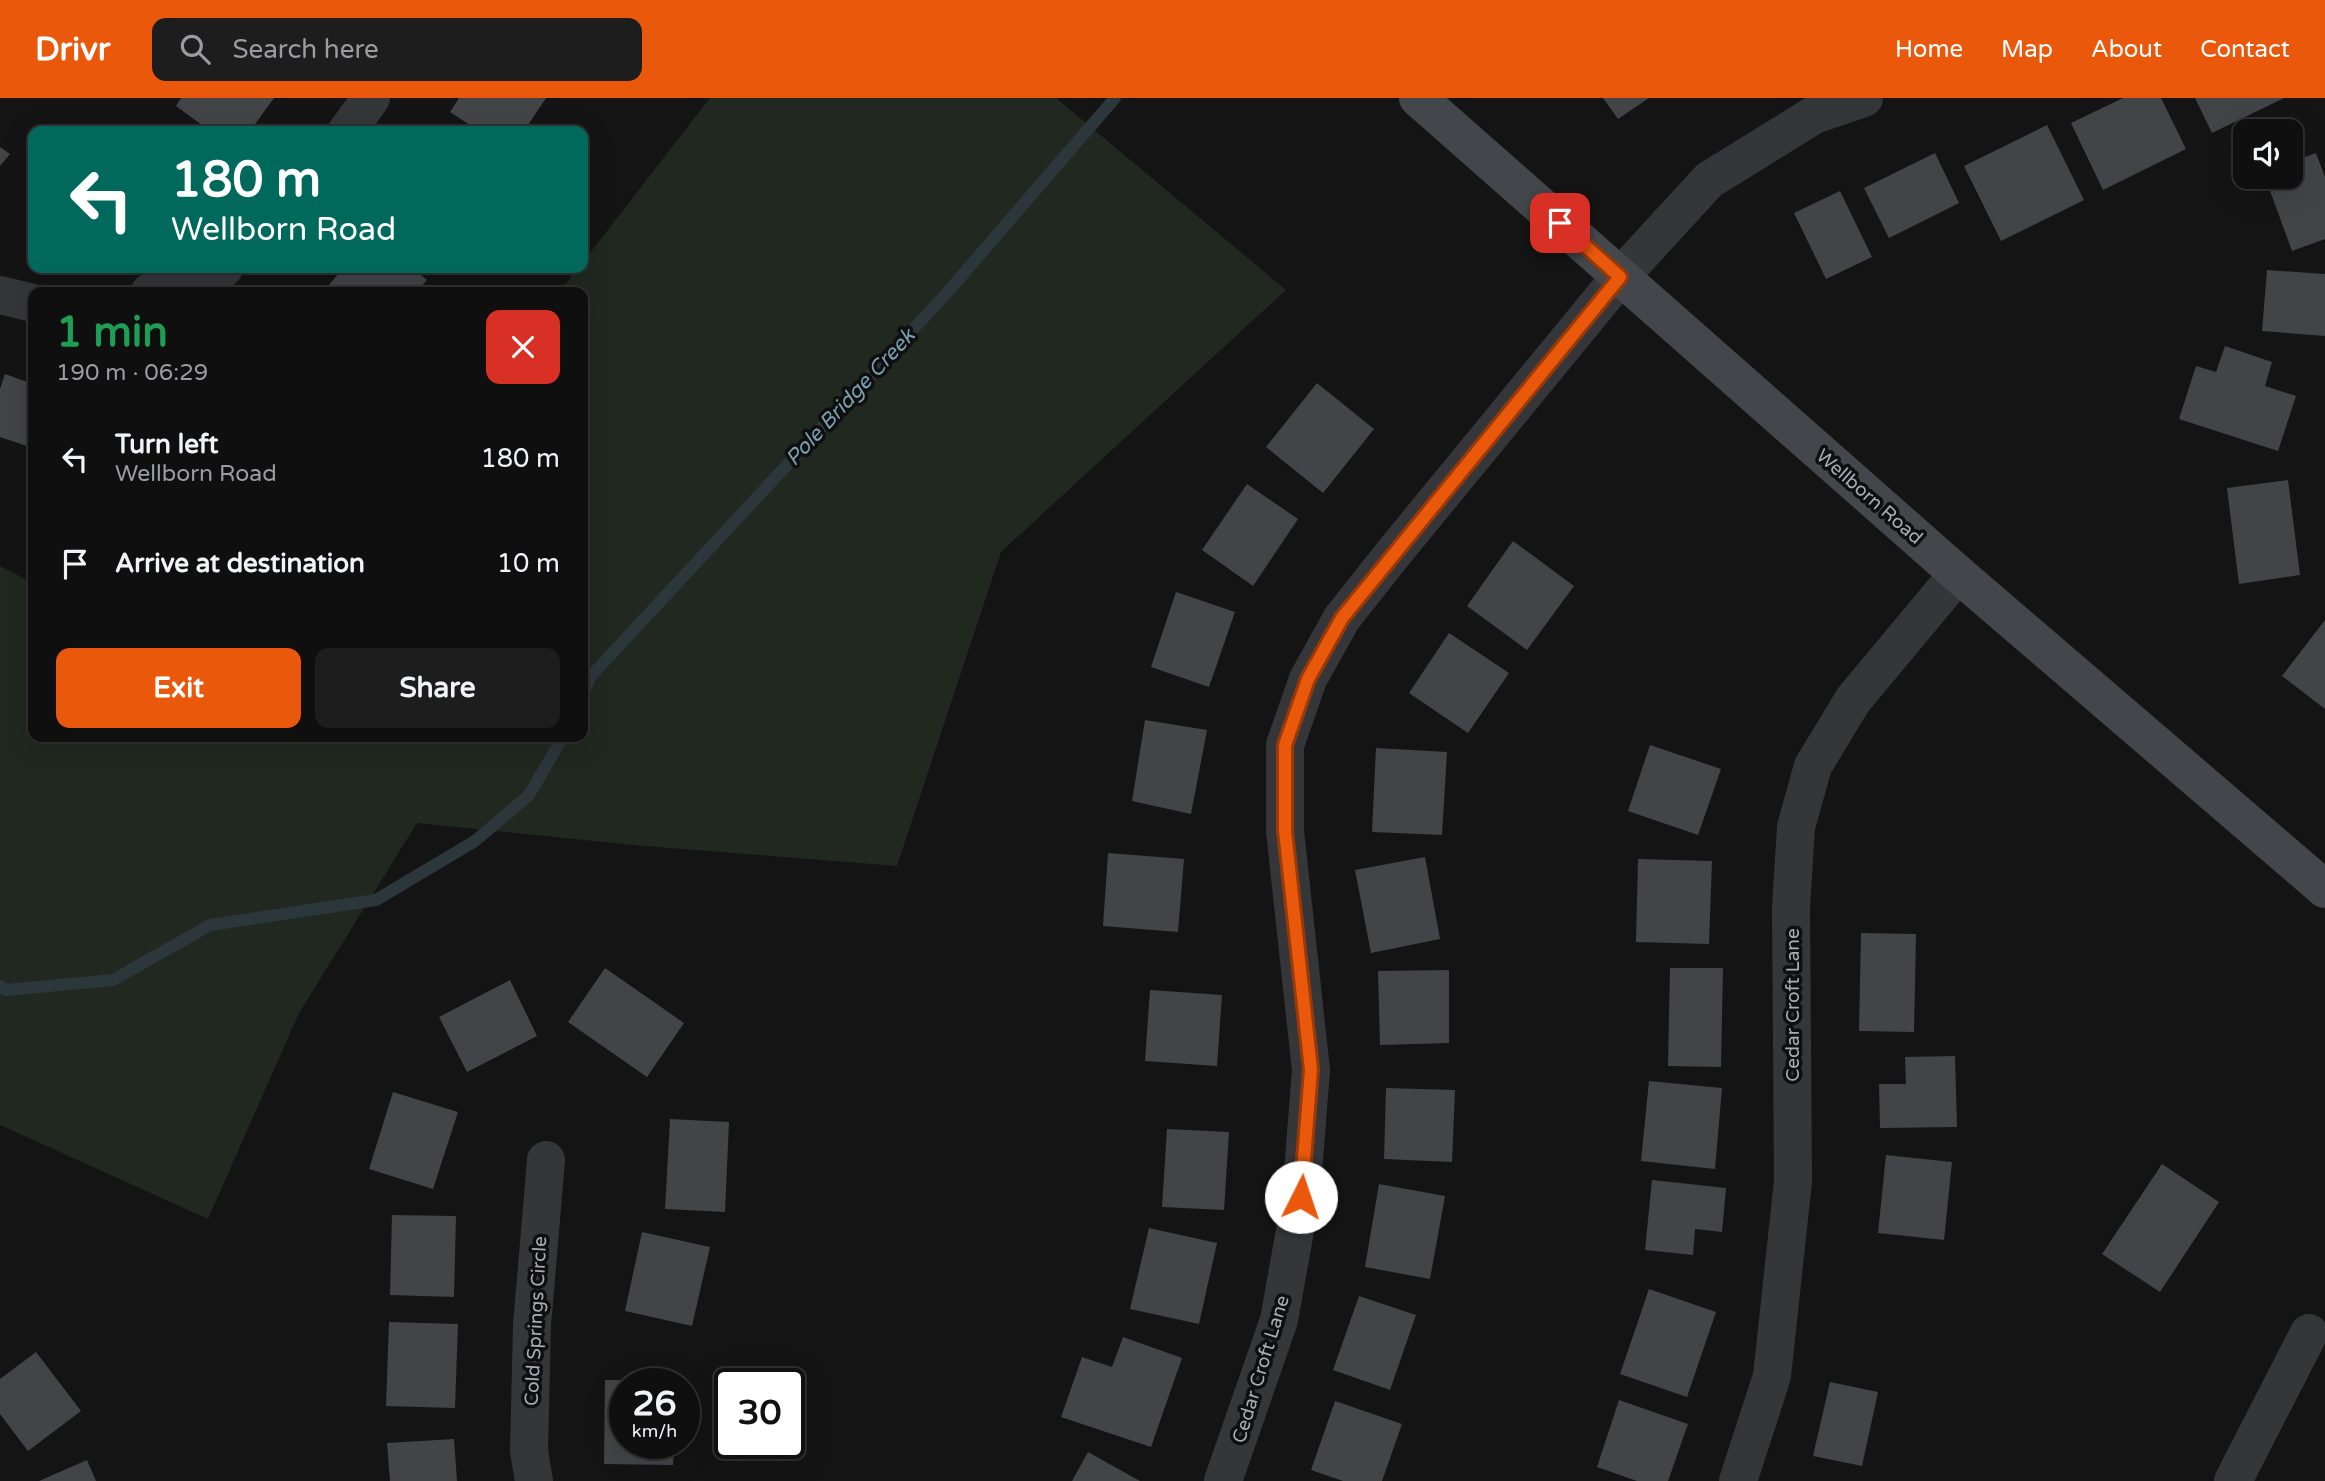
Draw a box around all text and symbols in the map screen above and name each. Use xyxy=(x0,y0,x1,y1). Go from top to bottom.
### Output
search box xyxy=(152,18,642,81)
text: Drivr xyxy=(35,30,110,69)
icon: search xyxy=(176,30,214,68)
text: Search here xyxy=(232,34,379,65)
text: Home xyxy=(1895,35,1963,64)
text: Map xyxy=(2001,35,2053,64)
text: About xyxy=(2091,35,2162,64)
text: Contact xyxy=(2200,35,2290,64)
map controls xyxy=(2233,119,2303,189)
button: sound xyxy=(2233,119,2303,189)
text: 180 m xyxy=(171,151,321,210)
icon: left xyxy=(56,154,147,245)
pin xyxy=(1530,193,1590,253)
icon: arrive xyxy=(1541,204,1579,242)
text: Wellborn Road xyxy=(171,211,396,249)
text: 1 min xyxy=(56,307,168,358)
button: close xyxy=(486,310,560,384)
water label: Pole Bridge Creek xyxy=(780,323,921,471)
text: 190 m · 06:29 xyxy=(56,359,208,387)
text: Turn left xyxy=(115,429,218,460)
icon: left xyxy=(56,440,94,478)
text: 180 m xyxy=(480,443,560,474)
street label: Wellborn Road xyxy=(1812,445,1927,549)
text: Wellborn Road xyxy=(115,460,277,488)
icon: arrive xyxy=(56,545,94,583)
text: Arrive at destination xyxy=(115,548,365,579)
text: 10 m xyxy=(497,548,560,579)
button: Exit xyxy=(56,648,301,728)
button: Share xyxy=(315,648,560,728)
street label: Cedar Croft Lane xyxy=(1782,928,1804,1082)
position arrow xyxy=(1264,1160,1338,1234)
street label: Cold Springs Circle xyxy=(521,1236,551,1406)
street label: Cedar Croft Lane xyxy=(1228,1293,1294,1446)
speed limit sign: 30 xyxy=(714,1368,805,1459)
text: 26 xyxy=(633,1383,676,1425)
text: km/h xyxy=(632,1420,677,1442)

